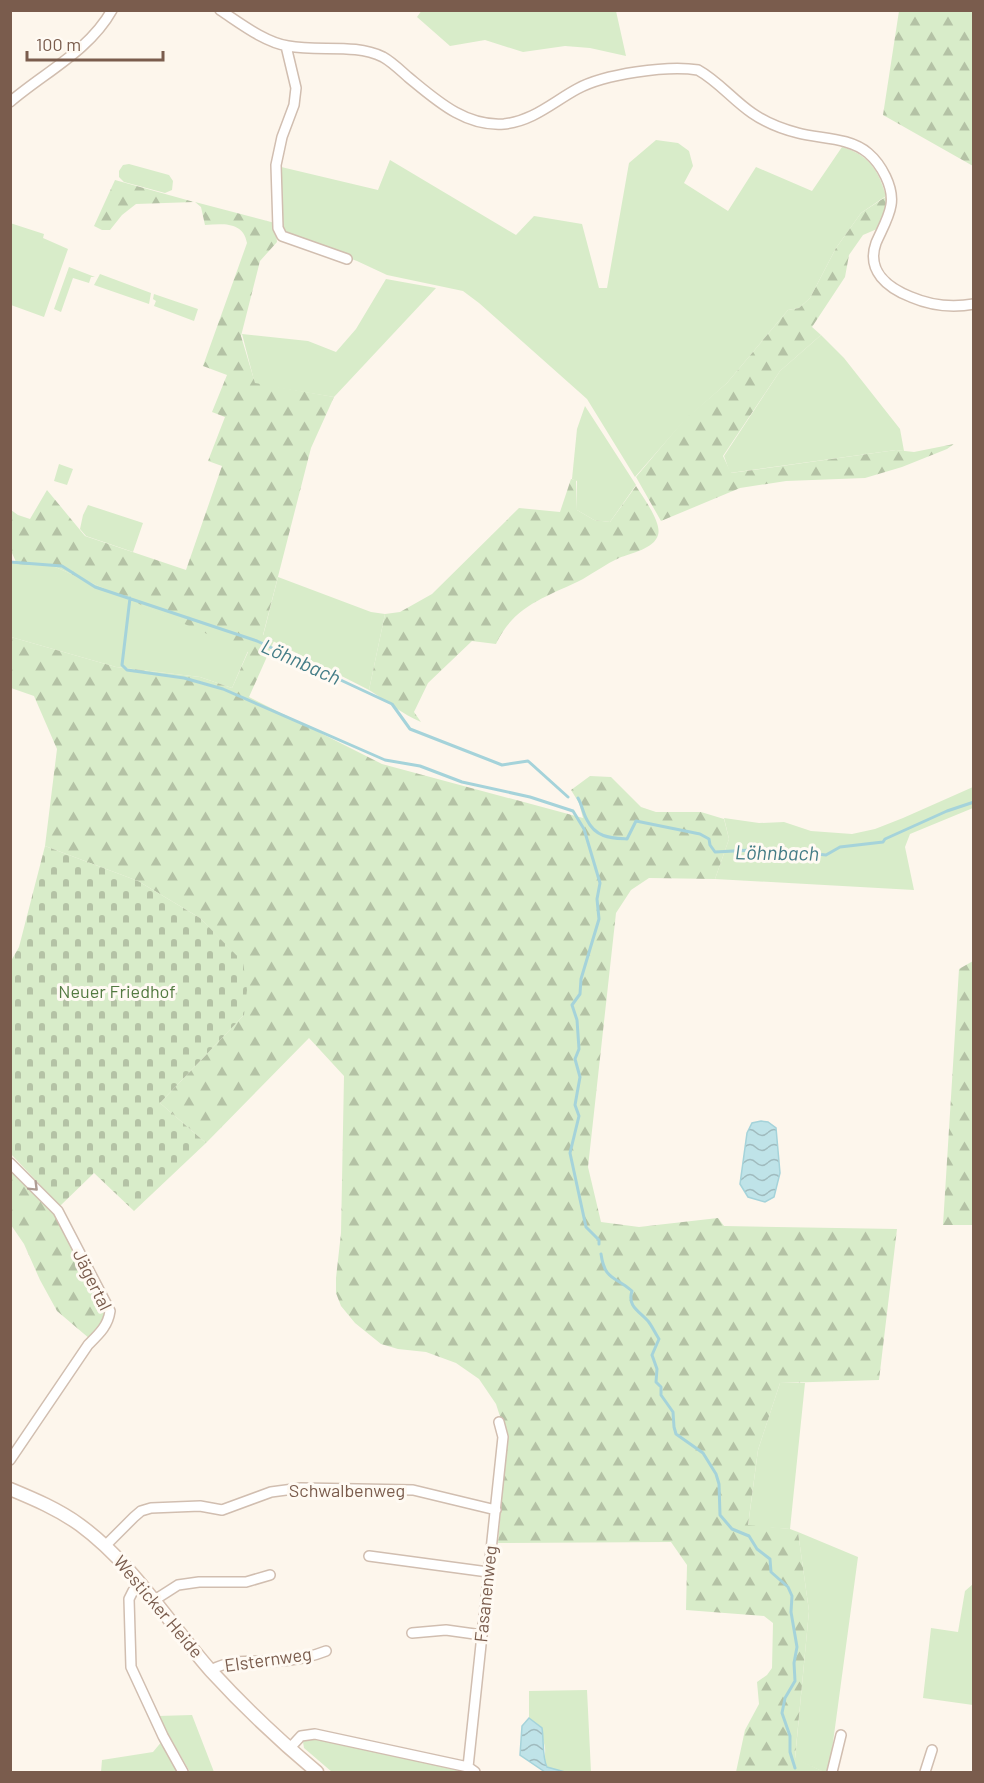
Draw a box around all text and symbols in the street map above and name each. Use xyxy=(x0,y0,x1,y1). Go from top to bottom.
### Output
scale bar xyxy=(27,24,164,62)
text: 100 m xyxy=(36,33,81,55)
water label: Löhnbach xyxy=(258,633,345,689)
water label: Löhnbach xyxy=(735,839,819,865)
park label: Neuer Friedhof xyxy=(58,980,176,1002)
one-way arrow xyxy=(27,1180,38,1190)
street label: Jägertal xyxy=(69,1245,117,1314)
street label: Schwalbenweg xyxy=(289,1479,405,1501)
street label: Fasanenweg xyxy=(469,1544,501,1643)
street label: Westicker Heide xyxy=(109,1551,208,1662)
street label: Elsternweg xyxy=(223,1642,313,1676)

